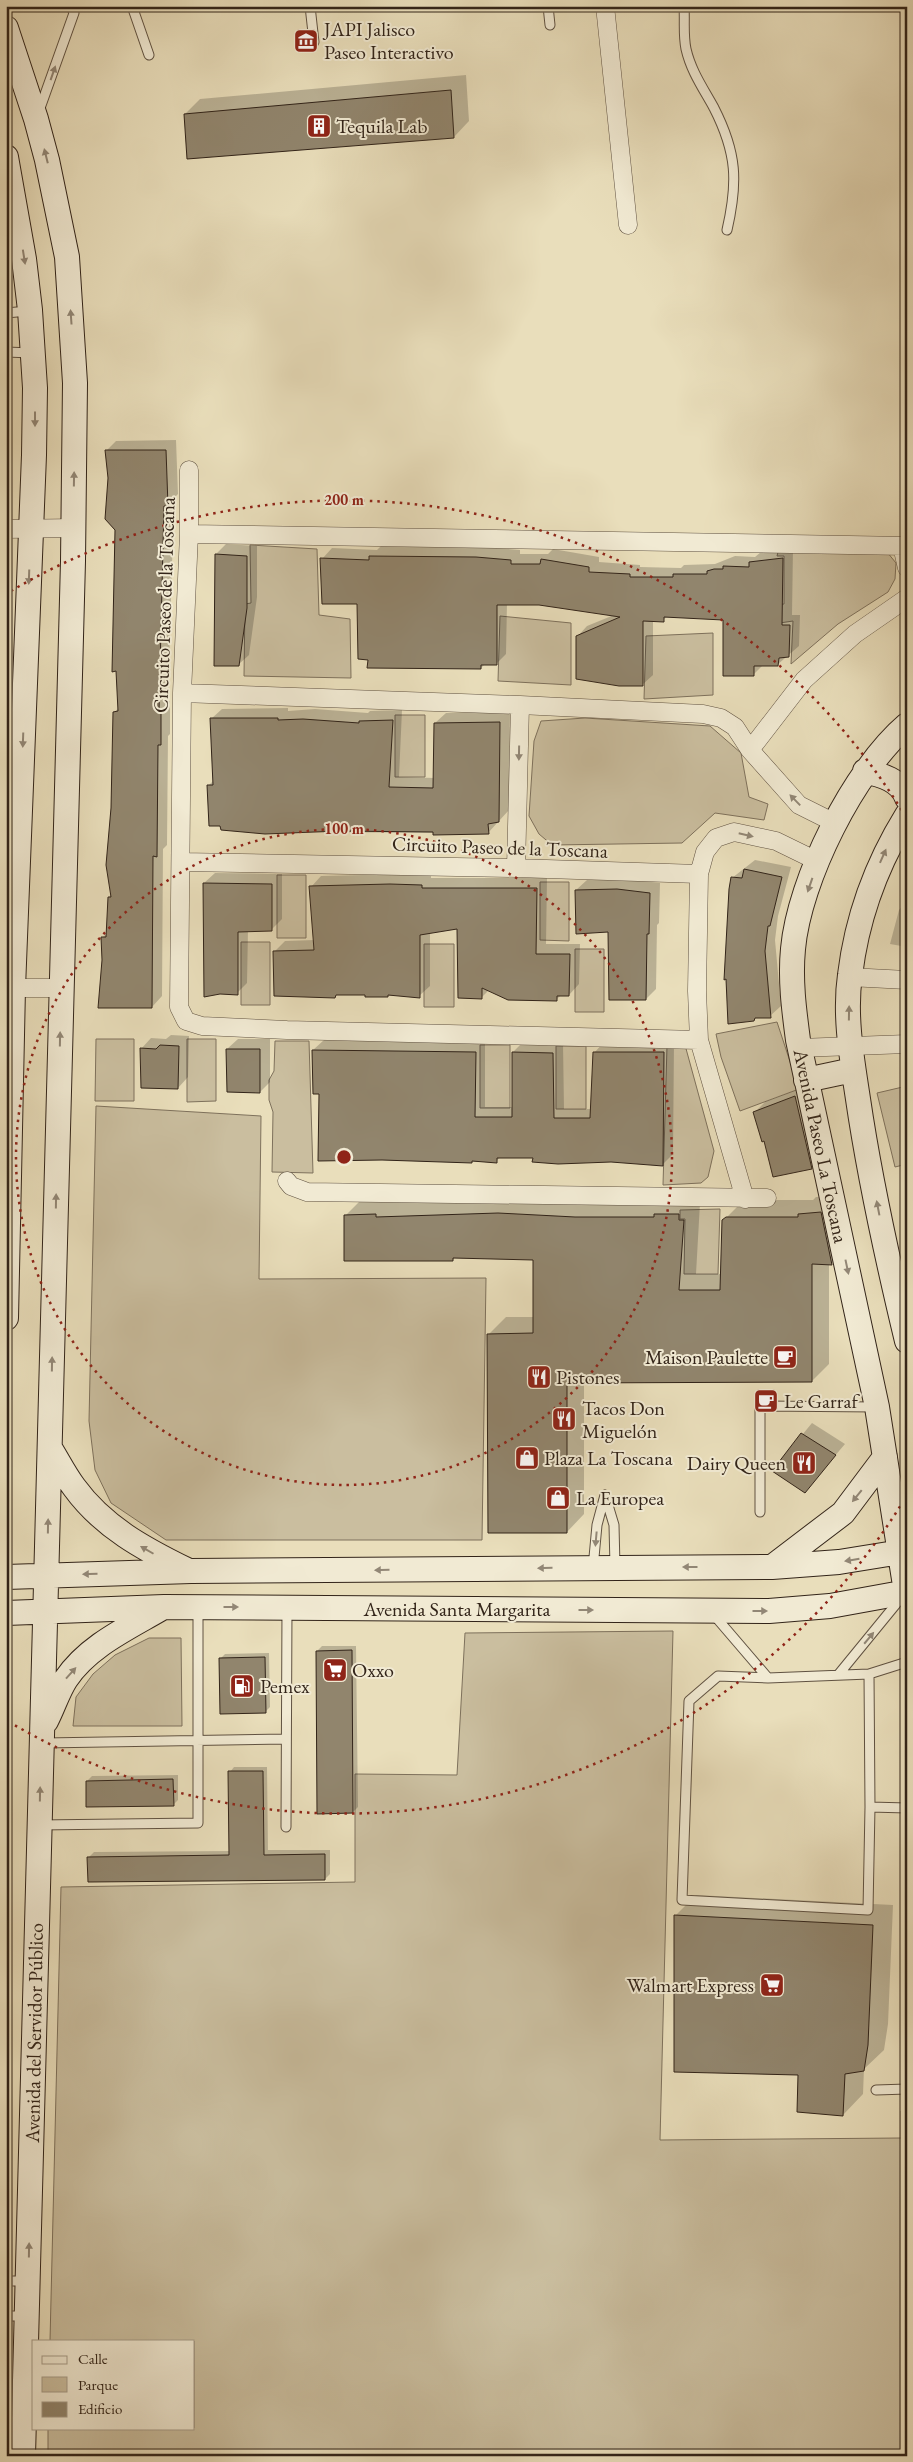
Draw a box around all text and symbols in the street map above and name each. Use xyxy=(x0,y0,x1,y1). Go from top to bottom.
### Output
place label: JAPI Jalisco Paseo Interactivo xyxy=(322,16,454,65)
museum icon: JAPI Jalisco Paseo Interactivo xyxy=(293,28,319,54)
one-way arrow xyxy=(49,65,57,80)
building icon: Tequila Lab xyxy=(306,113,332,139)
place label: Tequila Lab xyxy=(336,113,428,139)
one-way arrow xyxy=(42,149,50,164)
one-way arrow xyxy=(20,249,28,265)
one-way arrow xyxy=(66,309,74,325)
one-way arrow xyxy=(30,411,38,427)
one-way arrow xyxy=(70,471,78,487)
text: 200 m xyxy=(324,490,364,509)
street label: Circuito Paseo de la Toscana xyxy=(147,496,181,714)
one-way arrow xyxy=(25,570,33,586)
one-way arrow xyxy=(18,732,26,748)
one-way arrow xyxy=(515,746,523,762)
one-way arrow xyxy=(789,794,801,806)
text: 100 m xyxy=(324,819,364,838)
street label: Circuito Paseo de la Toscana xyxy=(391,830,609,864)
one-way arrow xyxy=(738,831,754,839)
one-way arrow xyxy=(880,849,888,863)
one-way arrow xyxy=(805,877,813,892)
one-way arrow xyxy=(845,1005,853,1021)
one-way arrow xyxy=(56,1030,64,1046)
street label: Avenida Paseo La Toscana xyxy=(788,1046,854,1245)
centre of rings xyxy=(335,1148,353,1166)
one-way arrow xyxy=(52,1193,60,1209)
one-way arrow xyxy=(874,1201,882,1216)
one-way arrow xyxy=(843,1259,851,1274)
place label: Maison Paulette xyxy=(645,1344,768,1370)
cafe icon: Maison Paulette xyxy=(772,1344,798,1370)
one-way arrow xyxy=(48,1355,56,1371)
restaurant icon: Pistones xyxy=(526,1364,552,1390)
place label: Pistones xyxy=(556,1364,619,1390)
cafe icon: Le Garraf xyxy=(753,1388,779,1414)
place label: Le Garraf xyxy=(784,1388,860,1414)
place label: Tacos Don Miguelón xyxy=(582,1395,665,1444)
restaurant icon: Tacos Don Miguelón xyxy=(551,1406,577,1432)
shop icon: Plaza La Toscana xyxy=(514,1445,540,1471)
place label: Plaza La Toscana xyxy=(544,1445,673,1471)
place label: Dairy Queen xyxy=(687,1450,786,1476)
restaurant icon: Dairy Queen xyxy=(791,1450,817,1476)
shop icon: La Europea xyxy=(545,1485,571,1511)
place label: La Europea xyxy=(576,1485,664,1511)
one-way arrow xyxy=(851,1489,862,1502)
one-way arrow xyxy=(45,1518,53,1534)
one-way arrow xyxy=(591,1531,599,1547)
one-way arrow xyxy=(141,1546,154,1555)
one-way arrow xyxy=(844,1557,860,1565)
one-way arrow xyxy=(682,1563,698,1571)
one-way arrow xyxy=(536,1564,552,1572)
one-way arrow xyxy=(374,1566,390,1574)
one-way arrow xyxy=(82,1570,98,1578)
street label: Avenida Santa Margarita xyxy=(363,1596,550,1622)
one-way arrow xyxy=(223,1603,239,1611)
one-way arrow xyxy=(578,1606,594,1614)
one-way arrow xyxy=(752,1607,768,1615)
one-way arrow xyxy=(863,1631,874,1644)
supermarket icon: Oxxo xyxy=(322,1657,348,1683)
place label: Oxxo xyxy=(352,1657,394,1683)
one-way arrow xyxy=(65,1668,77,1680)
fuel station icon: Pemex xyxy=(229,1673,255,1699)
place label: Pemex xyxy=(260,1673,310,1699)
one-way arrow xyxy=(36,1786,44,1802)
street label: Avenida del Servidor Público xyxy=(19,1923,49,2144)
place label: Walmart Express xyxy=(627,1972,754,1998)
supermarket icon: Walmart Express xyxy=(759,1972,785,1998)
one-way arrow xyxy=(25,2241,33,2257)
legend xyxy=(32,2340,195,2430)
text: Calle xyxy=(78,2349,108,2368)
text: Parque xyxy=(78,2375,118,2394)
text: Edificio xyxy=(78,2399,122,2418)

